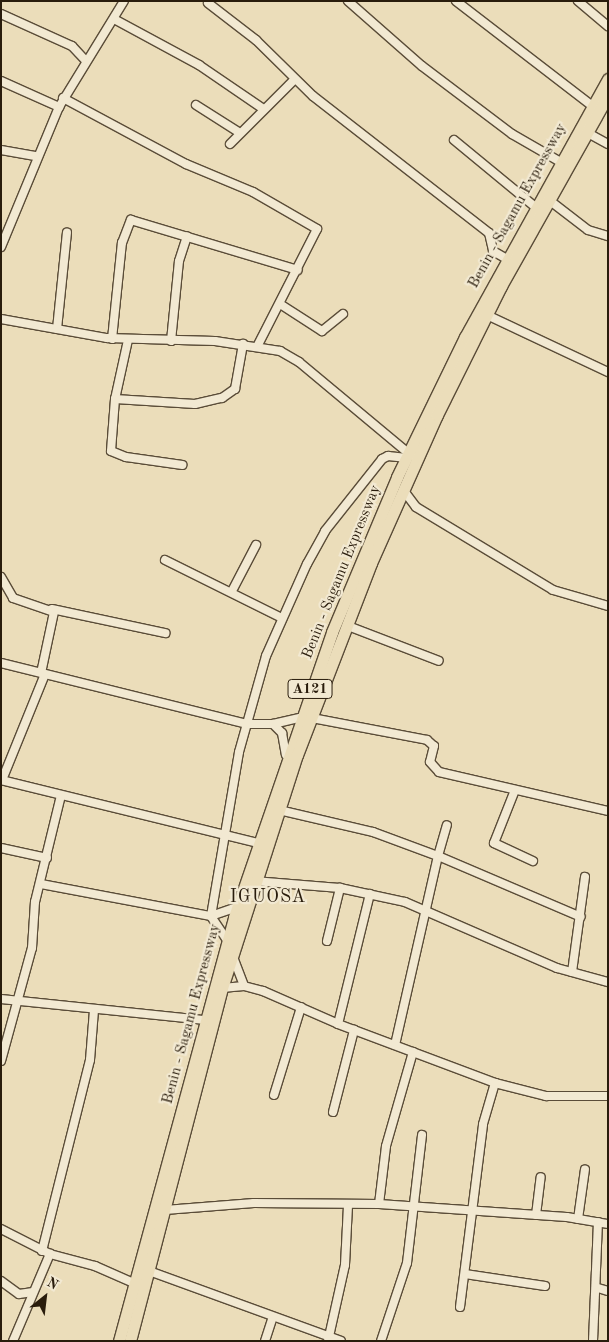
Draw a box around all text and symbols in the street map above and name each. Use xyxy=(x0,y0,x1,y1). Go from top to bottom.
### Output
street label: Benin - Sagamu Expressway xyxy=(465,120,571,292)
street label: Benin - Sagamu Expressway xyxy=(299,482,385,662)
road number: A121 xyxy=(288,678,332,701)
district label: IGUOSA xyxy=(229,886,307,908)
street label: Benin - Sagamu Expressway xyxy=(159,922,225,1106)
north arrow xyxy=(20,1272,70,1322)
text: N xyxy=(44,1275,60,1293)

